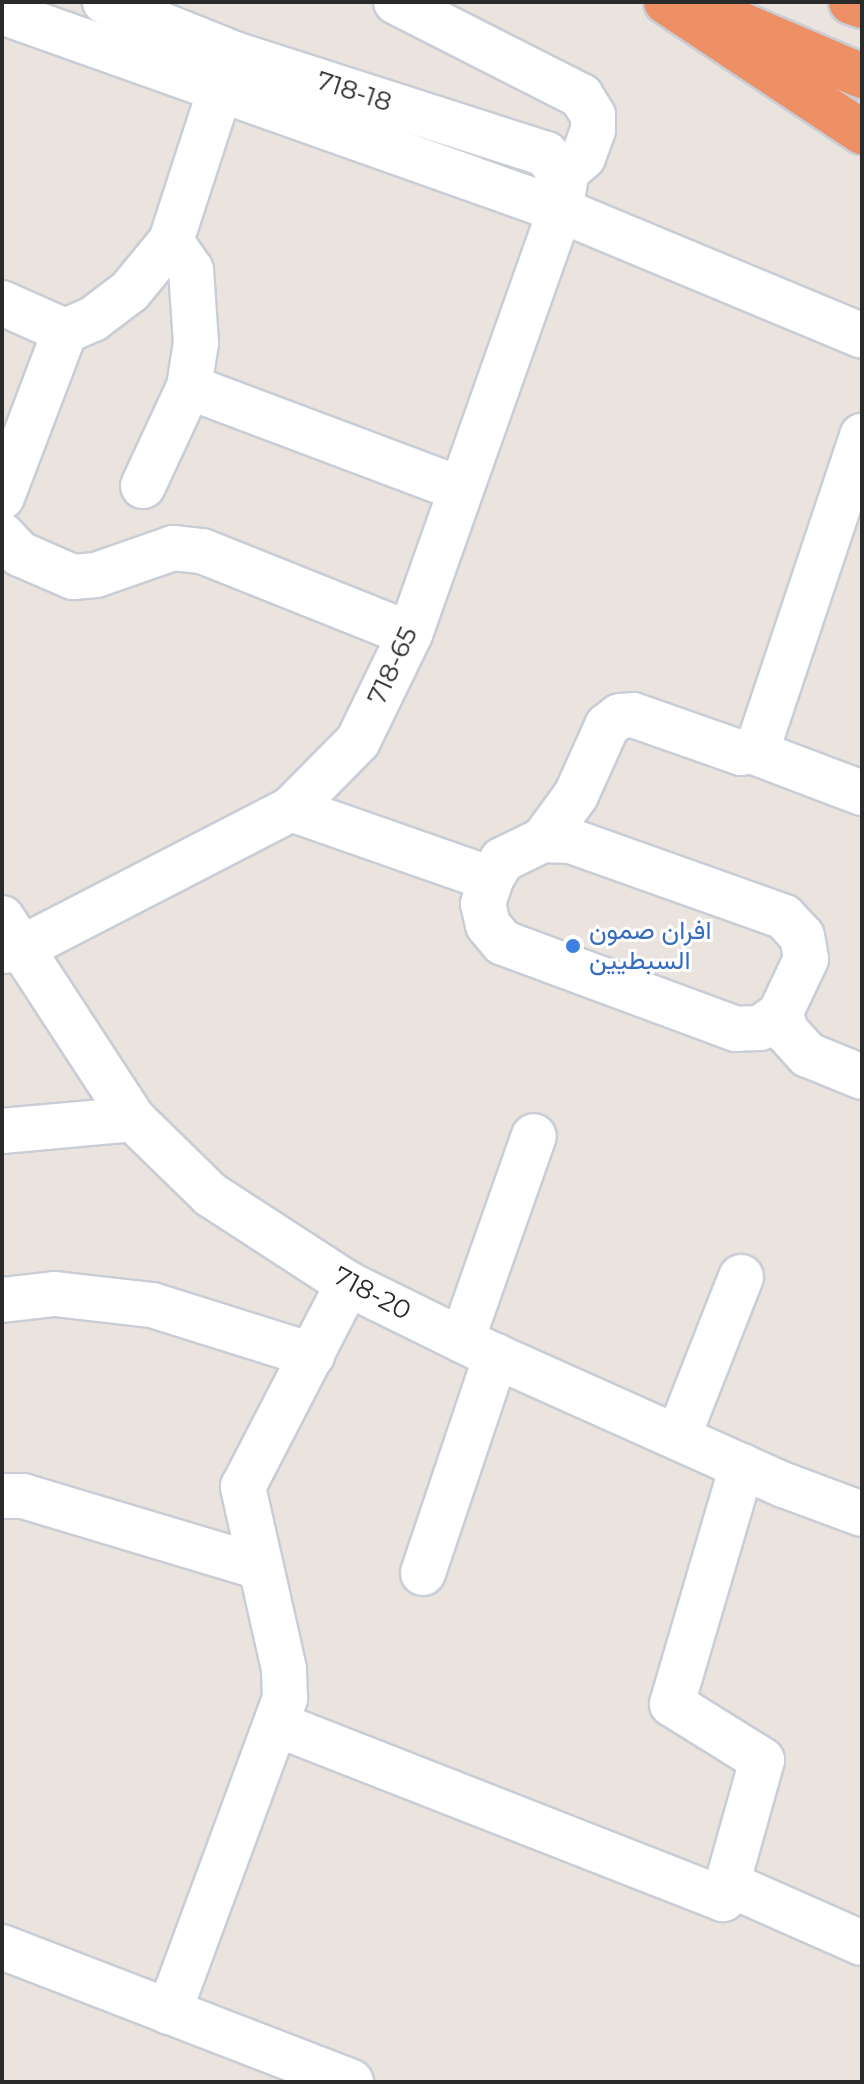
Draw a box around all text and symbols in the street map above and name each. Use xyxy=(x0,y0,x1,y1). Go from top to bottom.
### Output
street label: 718-18 xyxy=(313,65,395,119)
street label: 718-65 xyxy=(361,622,425,710)
place label: افران صمون السبطيين xyxy=(589,915,711,976)
marker: افران صمون السبطيين xyxy=(564,937,582,955)
street label: 718-20 xyxy=(328,1261,416,1327)

